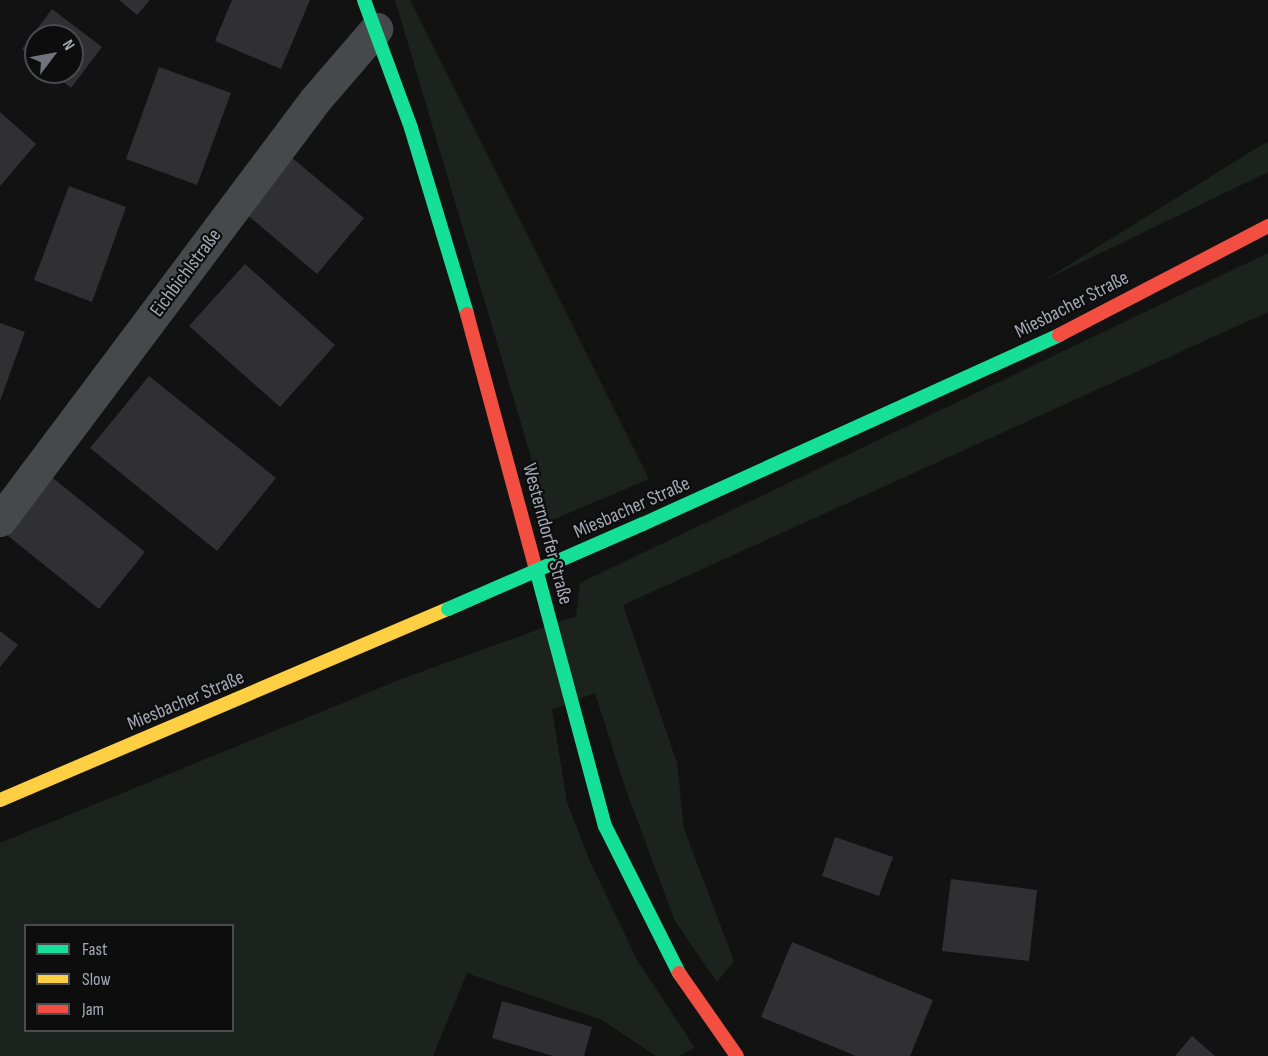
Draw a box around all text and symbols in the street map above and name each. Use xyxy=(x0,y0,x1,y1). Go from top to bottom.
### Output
north arrow xyxy=(24,24,84,84)
text: N xyxy=(58,37,78,54)
street label: Eichbichlstraße xyxy=(145,224,227,322)
street label: Miesbacher Straße xyxy=(1011,266,1133,344)
street label: Westerndorfer Straße xyxy=(517,461,577,607)
street label: Miesbacher Straße xyxy=(570,472,694,544)
street label: Miesbacher Straße xyxy=(124,666,248,736)
legend xyxy=(24,924,234,1032)
text: Fast xyxy=(82,939,107,960)
text: Slow xyxy=(82,969,111,990)
text: Jam xyxy=(82,999,104,1020)

